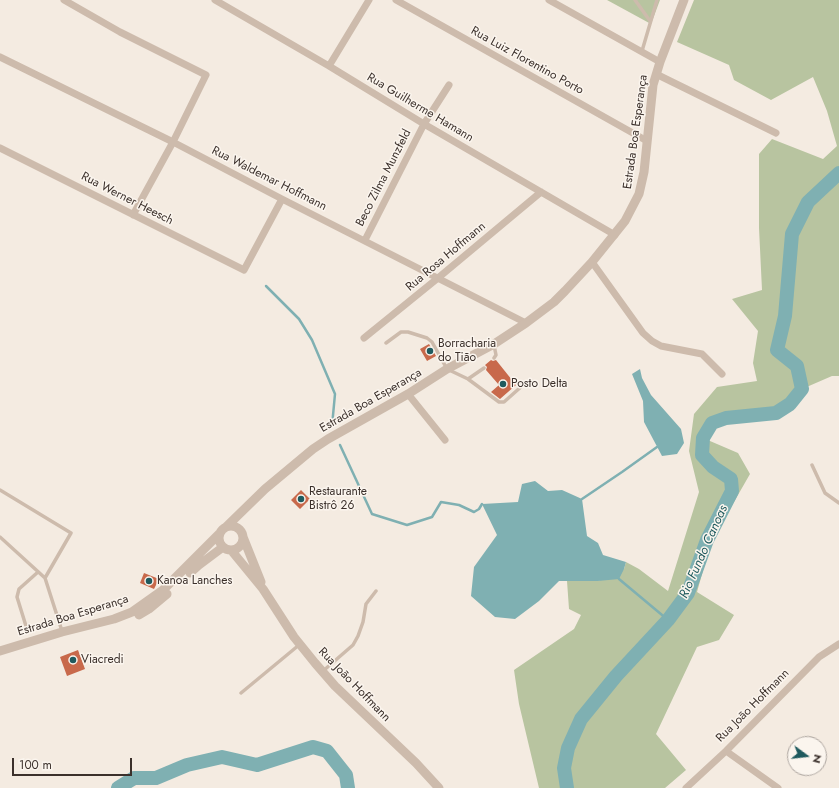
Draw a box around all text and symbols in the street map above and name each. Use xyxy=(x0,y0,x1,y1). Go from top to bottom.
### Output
street label: Rua Luiz Florentino Porto xyxy=(468,24,586,98)
street label: Rua Guilherme Hamann xyxy=(364,70,476,146)
street label: Estrada Boa Esperança xyxy=(621,74,651,190)
street label: Beco Zilma Munzfeld xyxy=(353,127,415,229)
street label: Rua Waldemar Hoffmann xyxy=(209,144,329,214)
street label: Rua Werner Heesch xyxy=(78,170,176,228)
street label: Rua Rosa Hoffmann xyxy=(403,219,489,295)
place label: Borracharia do Tião xyxy=(438,337,496,365)
marker: Borracharia do Tião xyxy=(425,346,435,356)
street label: Estrada Boa Esperança xyxy=(318,366,424,436)
place label: Posto Delta xyxy=(511,377,567,391)
marker: Posto Delta xyxy=(498,379,508,389)
place label: Restaurante Bistrô 26 xyxy=(309,485,367,513)
marker: Restaurante Bistrô 26 xyxy=(296,494,306,504)
water label: Rio Fundo Canoas xyxy=(677,503,731,601)
place label: Kanoa Lanches xyxy=(157,574,232,588)
marker: Kanoa Lanches xyxy=(144,576,154,586)
street label: Estrada Boa Esperança xyxy=(16,592,130,640)
street label: Rua João Hoffmann xyxy=(315,645,393,725)
place label: Viacredi xyxy=(81,653,124,667)
marker: Viacredi xyxy=(68,655,78,665)
street label: Rua João Hoffmann xyxy=(713,666,793,746)
north arrow xyxy=(787,736,827,776)
scale bar xyxy=(14,750,134,776)
text: N xyxy=(809,753,826,765)
text: 100 m xyxy=(19,756,52,774)

